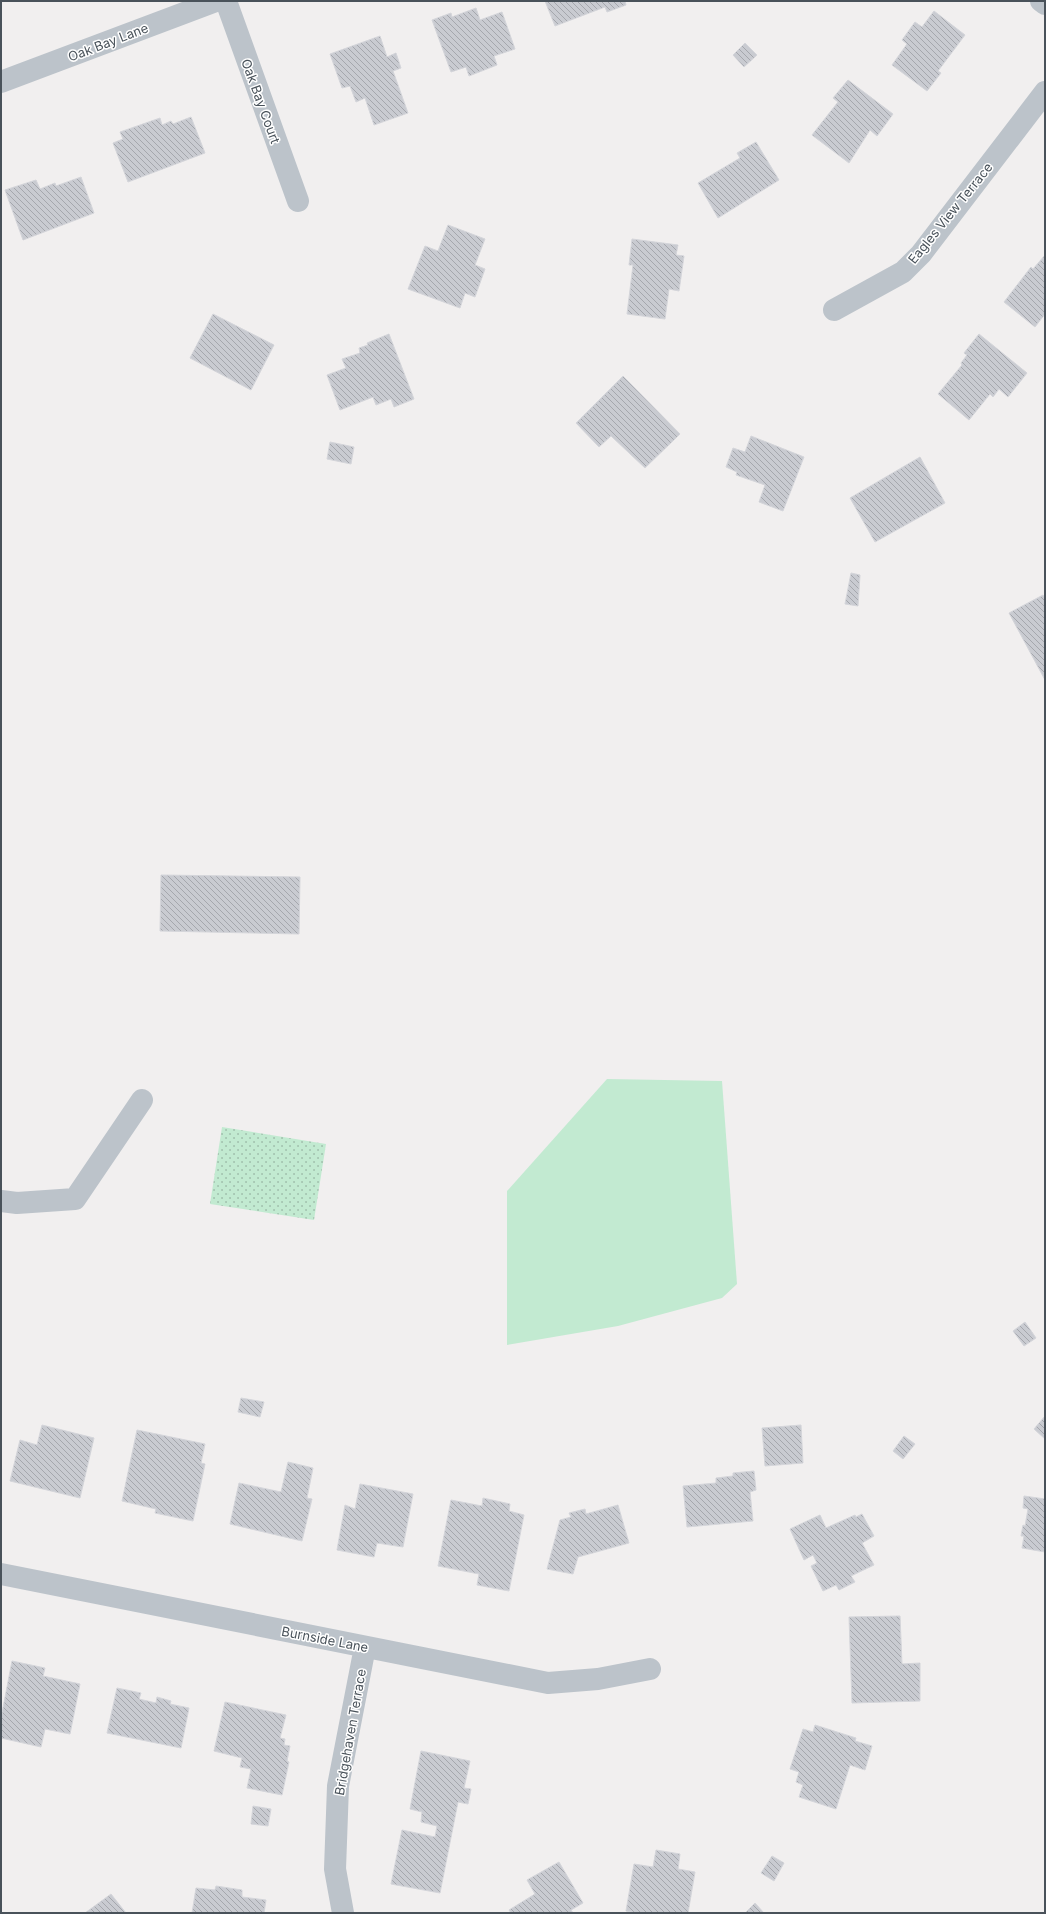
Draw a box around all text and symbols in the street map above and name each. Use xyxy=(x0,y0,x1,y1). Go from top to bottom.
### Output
street label: Oak Bay Lane xyxy=(66,19,150,65)
street label: Oak Bay Court xyxy=(238,56,284,146)
street label: Eagles View Terrace xyxy=(904,159,996,267)
street label: Burnside Lane xyxy=(280,1623,370,1655)
street label: Bridgehaven Terrace xyxy=(331,1667,369,1797)

